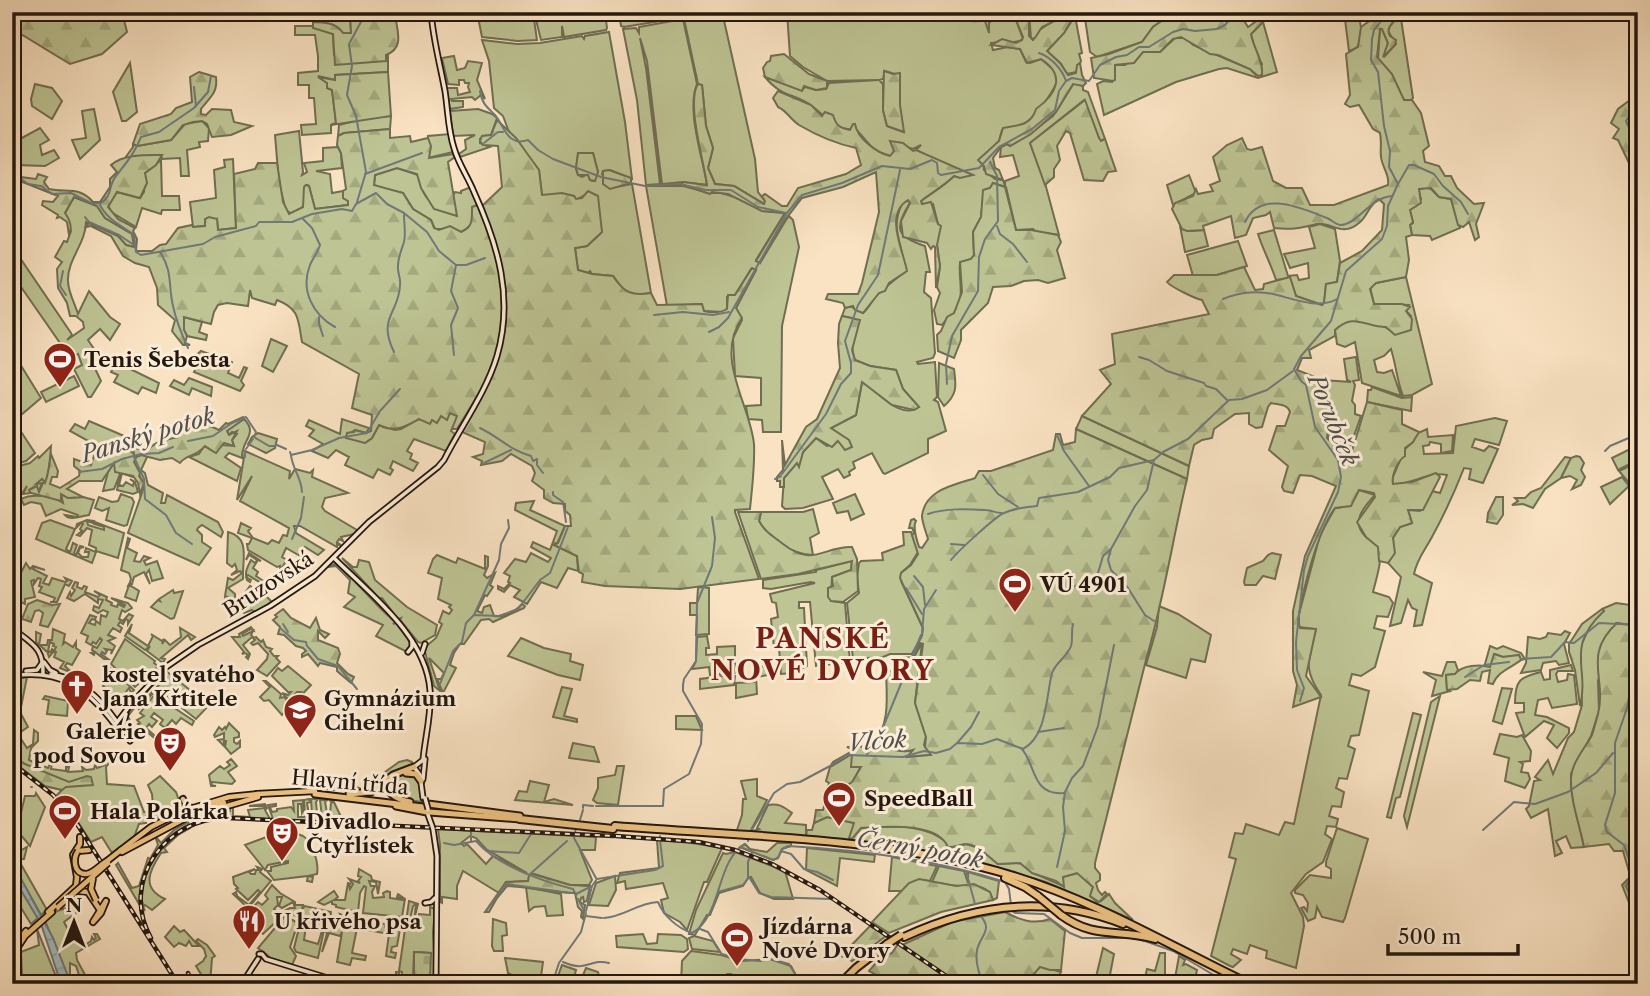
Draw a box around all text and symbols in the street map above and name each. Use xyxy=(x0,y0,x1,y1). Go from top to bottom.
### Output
sports icon: Tenis Šebesta xyxy=(41,340,79,389)
place label: Tenis Šebesta xyxy=(84,347,231,372)
water label: Porubček xyxy=(1301,368,1364,470)
water label: Panský potok xyxy=(76,401,218,469)
street label: Bruzovská xyxy=(218,545,318,622)
sports icon: VÚ 4901 xyxy=(996,565,1034,614)
place label: VÚ 4901 xyxy=(1039,572,1127,597)
district label: PANSKÉ NOVÉ DVORY xyxy=(711,621,935,687)
place label: kostel svatého Jana Křtitele xyxy=(98,662,255,711)
church icon: kostel svatého Jana Křtitele xyxy=(58,667,96,716)
place label: Gymnázium Cihelní xyxy=(324,686,456,735)
school or university icon: Gymnázium Cihelní xyxy=(281,691,319,740)
place label: Galerie pod Sovou xyxy=(33,719,146,768)
theatre icon: Galerie pod Sovou xyxy=(151,724,189,773)
water label: Vlčok xyxy=(846,725,908,757)
street label: Hlavní třída xyxy=(290,764,411,800)
sports icon: SpeedBall xyxy=(820,779,858,828)
place label: SpeedBall xyxy=(864,786,973,811)
sports icon: Hala Polárka xyxy=(46,792,84,841)
place label: Hala Polárka xyxy=(90,799,229,824)
place label: Divadlo Čtyřlístek xyxy=(306,809,415,858)
theatre icon: Divadlo Čtyřlístek xyxy=(263,814,301,863)
water label: Černý potok xyxy=(855,824,985,874)
north arrow xyxy=(38,888,108,958)
text: N xyxy=(66,894,82,917)
restaurant icon: U křivého psa xyxy=(230,902,268,951)
place label: U křivého psa xyxy=(274,909,422,934)
scale bar xyxy=(1388,912,1517,956)
place label: Jízdárna Nové Dvory xyxy=(758,914,891,963)
sports icon: Jízdárna Nové Dvory xyxy=(718,919,756,968)
text: 500 m xyxy=(1398,924,1462,949)

